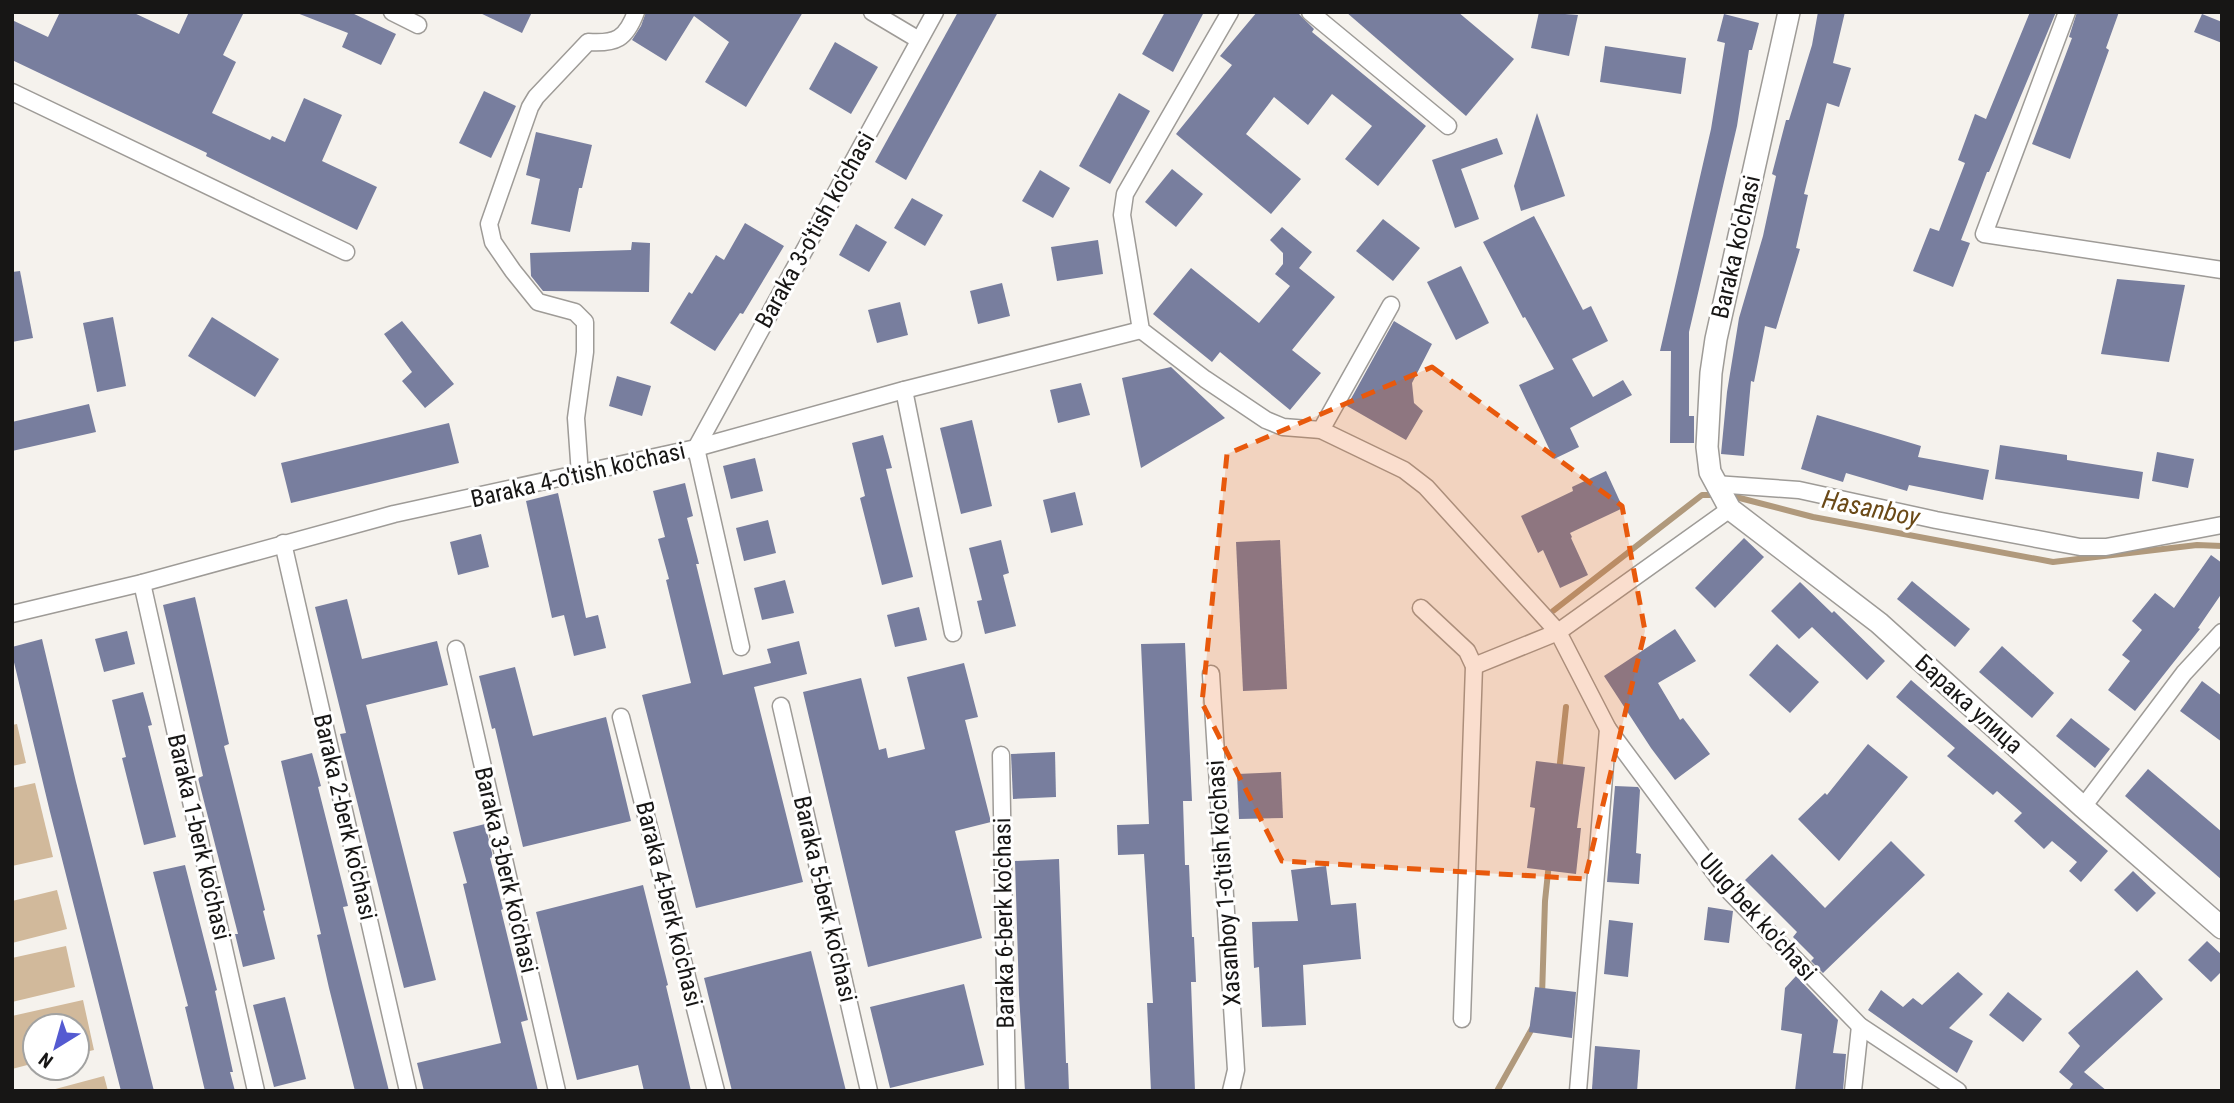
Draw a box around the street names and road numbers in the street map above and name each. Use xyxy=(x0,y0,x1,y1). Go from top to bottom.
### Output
street label: Baraka 3-o'tish ko'chasi xyxy=(750,127,880,333)
street label: Baraka ko'chasi xyxy=(1706,173,1766,321)
street label: Baraka 4-o'tish ko'chasi xyxy=(468,437,688,513)
street label: Барака улица xyxy=(1910,649,2028,759)
street label: Baraka 2-berk ko'chasi xyxy=(308,711,382,923)
street label: Baraka 1-berk ko'chasi xyxy=(162,731,236,943)
street label: Xasanboy 1-o'tish ko'chasi xyxy=(1201,759,1247,1007)
street label: Baraka 3-berk ko'chasi xyxy=(469,764,543,976)
street label: Baraka 5-berk ko'chasi xyxy=(788,793,862,1005)
street label: Baraka 4-berk ko'chasi xyxy=(630,798,708,1010)
street label: Baraka 6-berk ko'chasi xyxy=(988,817,1020,1029)
street label: Ulug'bek ko'chasi xyxy=(1694,848,1822,986)

